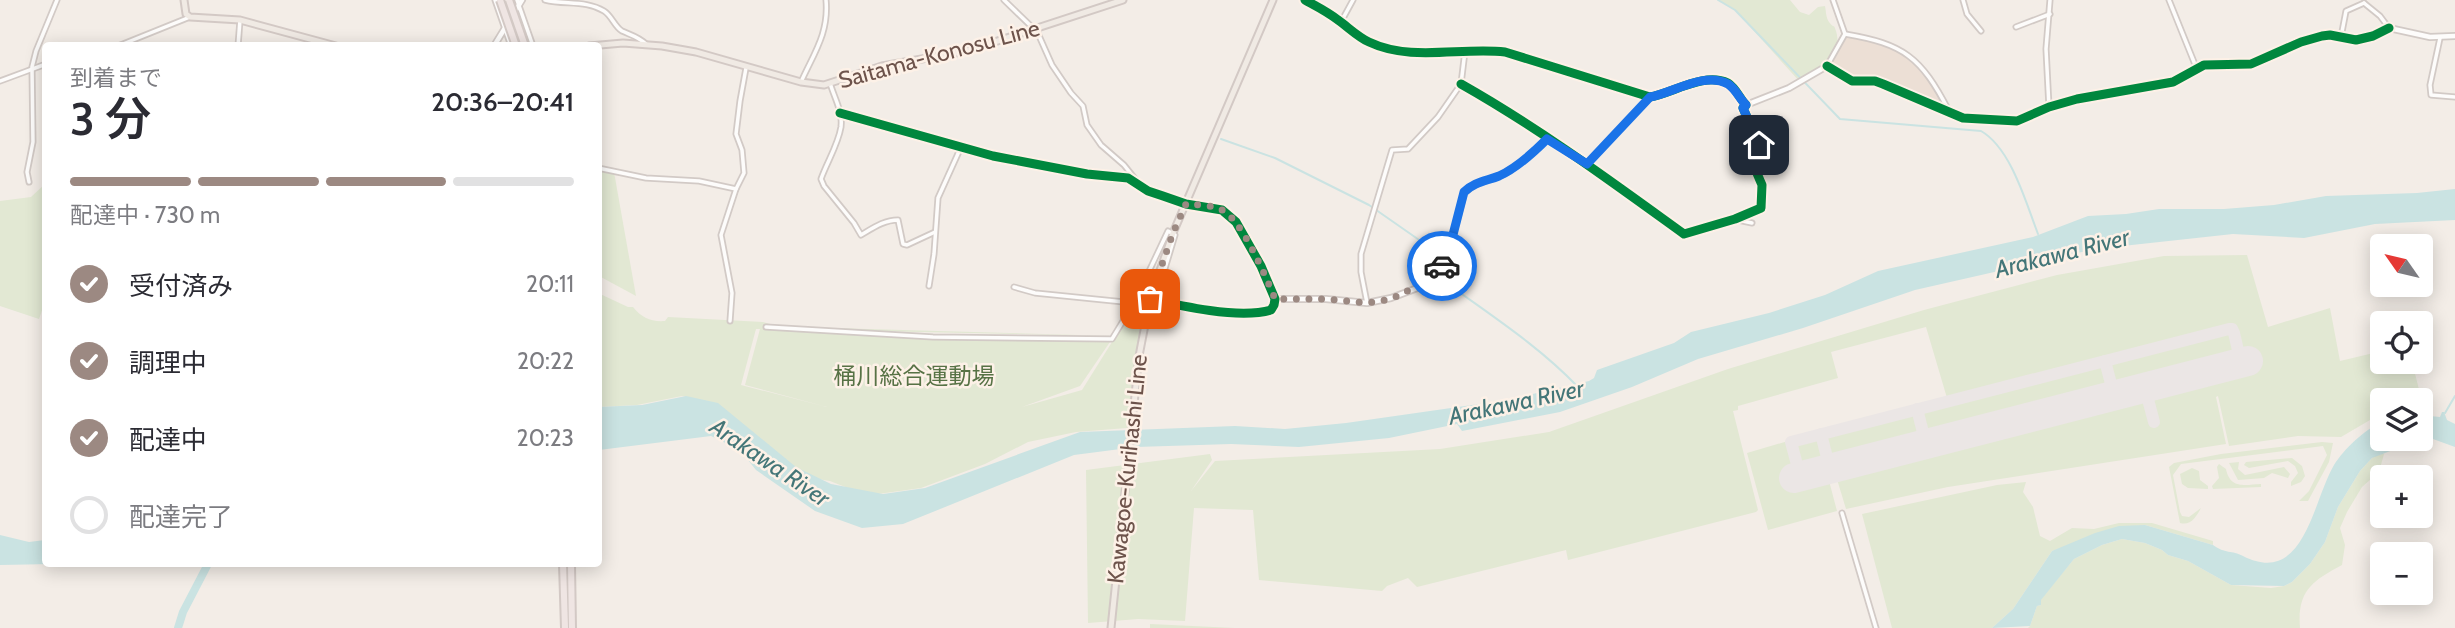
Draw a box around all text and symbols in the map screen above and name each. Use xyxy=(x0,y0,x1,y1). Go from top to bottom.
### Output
street label: Saitama-Konosu Line xyxy=(835,14,1043,94)
text: 到着まで xyxy=(70,64,162,92)
text: 20:36–20:41 xyxy=(431,86,574,118)
text: 3 分 xyxy=(70,91,151,147)
pin xyxy=(1729,115,1789,175)
icon: home xyxy=(1740,126,1778,164)
text: 配達中 · 730 m xyxy=(70,201,220,229)
water label: Arakawa River xyxy=(1991,222,2134,284)
courier xyxy=(1407,231,1477,301)
north arrow xyxy=(2370,234,2432,298)
map controls xyxy=(2370,234,2433,605)
icon: car xyxy=(1423,247,1461,285)
icon: check xyxy=(70,265,108,303)
pin xyxy=(1120,269,1180,329)
text: 受付済み xyxy=(129,270,233,302)
text: 20:11 xyxy=(526,270,574,298)
icon: bag xyxy=(1131,280,1169,318)
button: locate xyxy=(2370,311,2433,374)
icon: check xyxy=(70,342,108,380)
text: 調理中 xyxy=(129,347,207,379)
text: 20:22 xyxy=(517,347,574,375)
street label: Kawagoe-Kurihashi Line xyxy=(1101,353,1153,585)
park label: 桶川総合運動場 xyxy=(834,362,995,390)
water label: Arakawa River xyxy=(1445,373,1588,431)
button: layers xyxy=(2370,388,2433,451)
water label: Arakawa River xyxy=(704,411,837,513)
icon: check xyxy=(70,419,108,457)
text: 配達中 xyxy=(129,424,207,456)
text: 20:23 xyxy=(517,424,574,452)
button: + xyxy=(2370,465,2433,528)
text: 配達完了 xyxy=(129,501,233,533)
button: − xyxy=(2370,542,2433,605)

